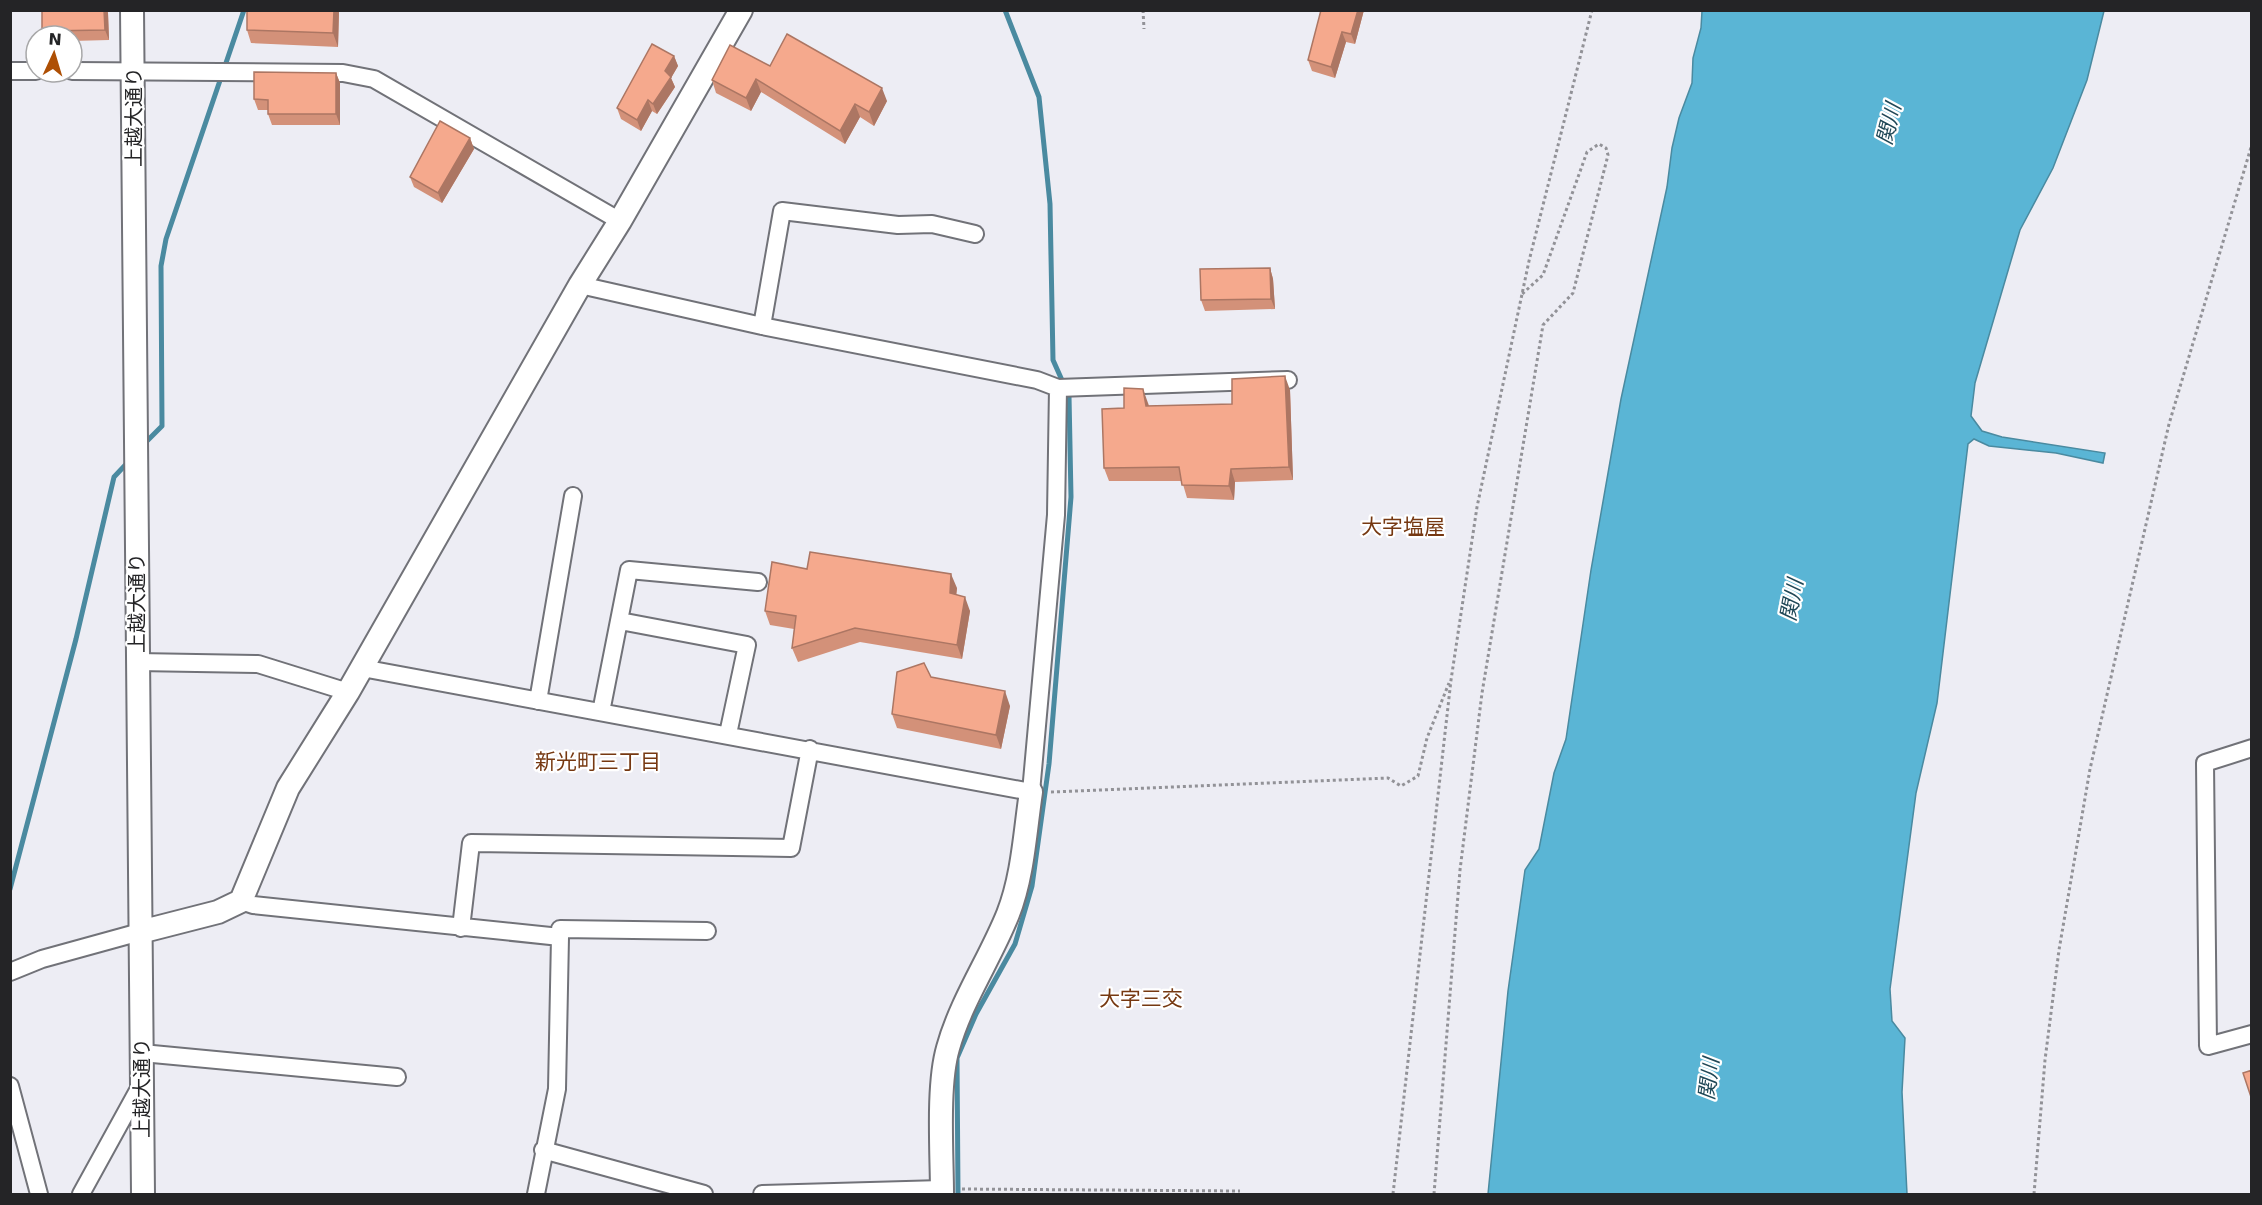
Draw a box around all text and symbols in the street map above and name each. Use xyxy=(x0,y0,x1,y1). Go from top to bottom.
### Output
north arrow xyxy=(24,24,84,84)
text: N xyxy=(48,30,62,49)
street label: 上越大通り xyxy=(122,67,146,167)
water label: 関川 xyxy=(1872,99,1906,147)
district label: 大字塩屋 xyxy=(1361,515,1445,539)
street label: 上越大通り xyxy=(125,553,149,653)
water label: 関川 xyxy=(1776,575,1808,623)
district label: 新光町三丁目 xyxy=(535,750,661,774)
district label: 大字三交 xyxy=(1099,987,1183,1011)
street label: 上越大通り xyxy=(130,1038,154,1138)
water label: 関川 xyxy=(1695,1055,1724,1101)

